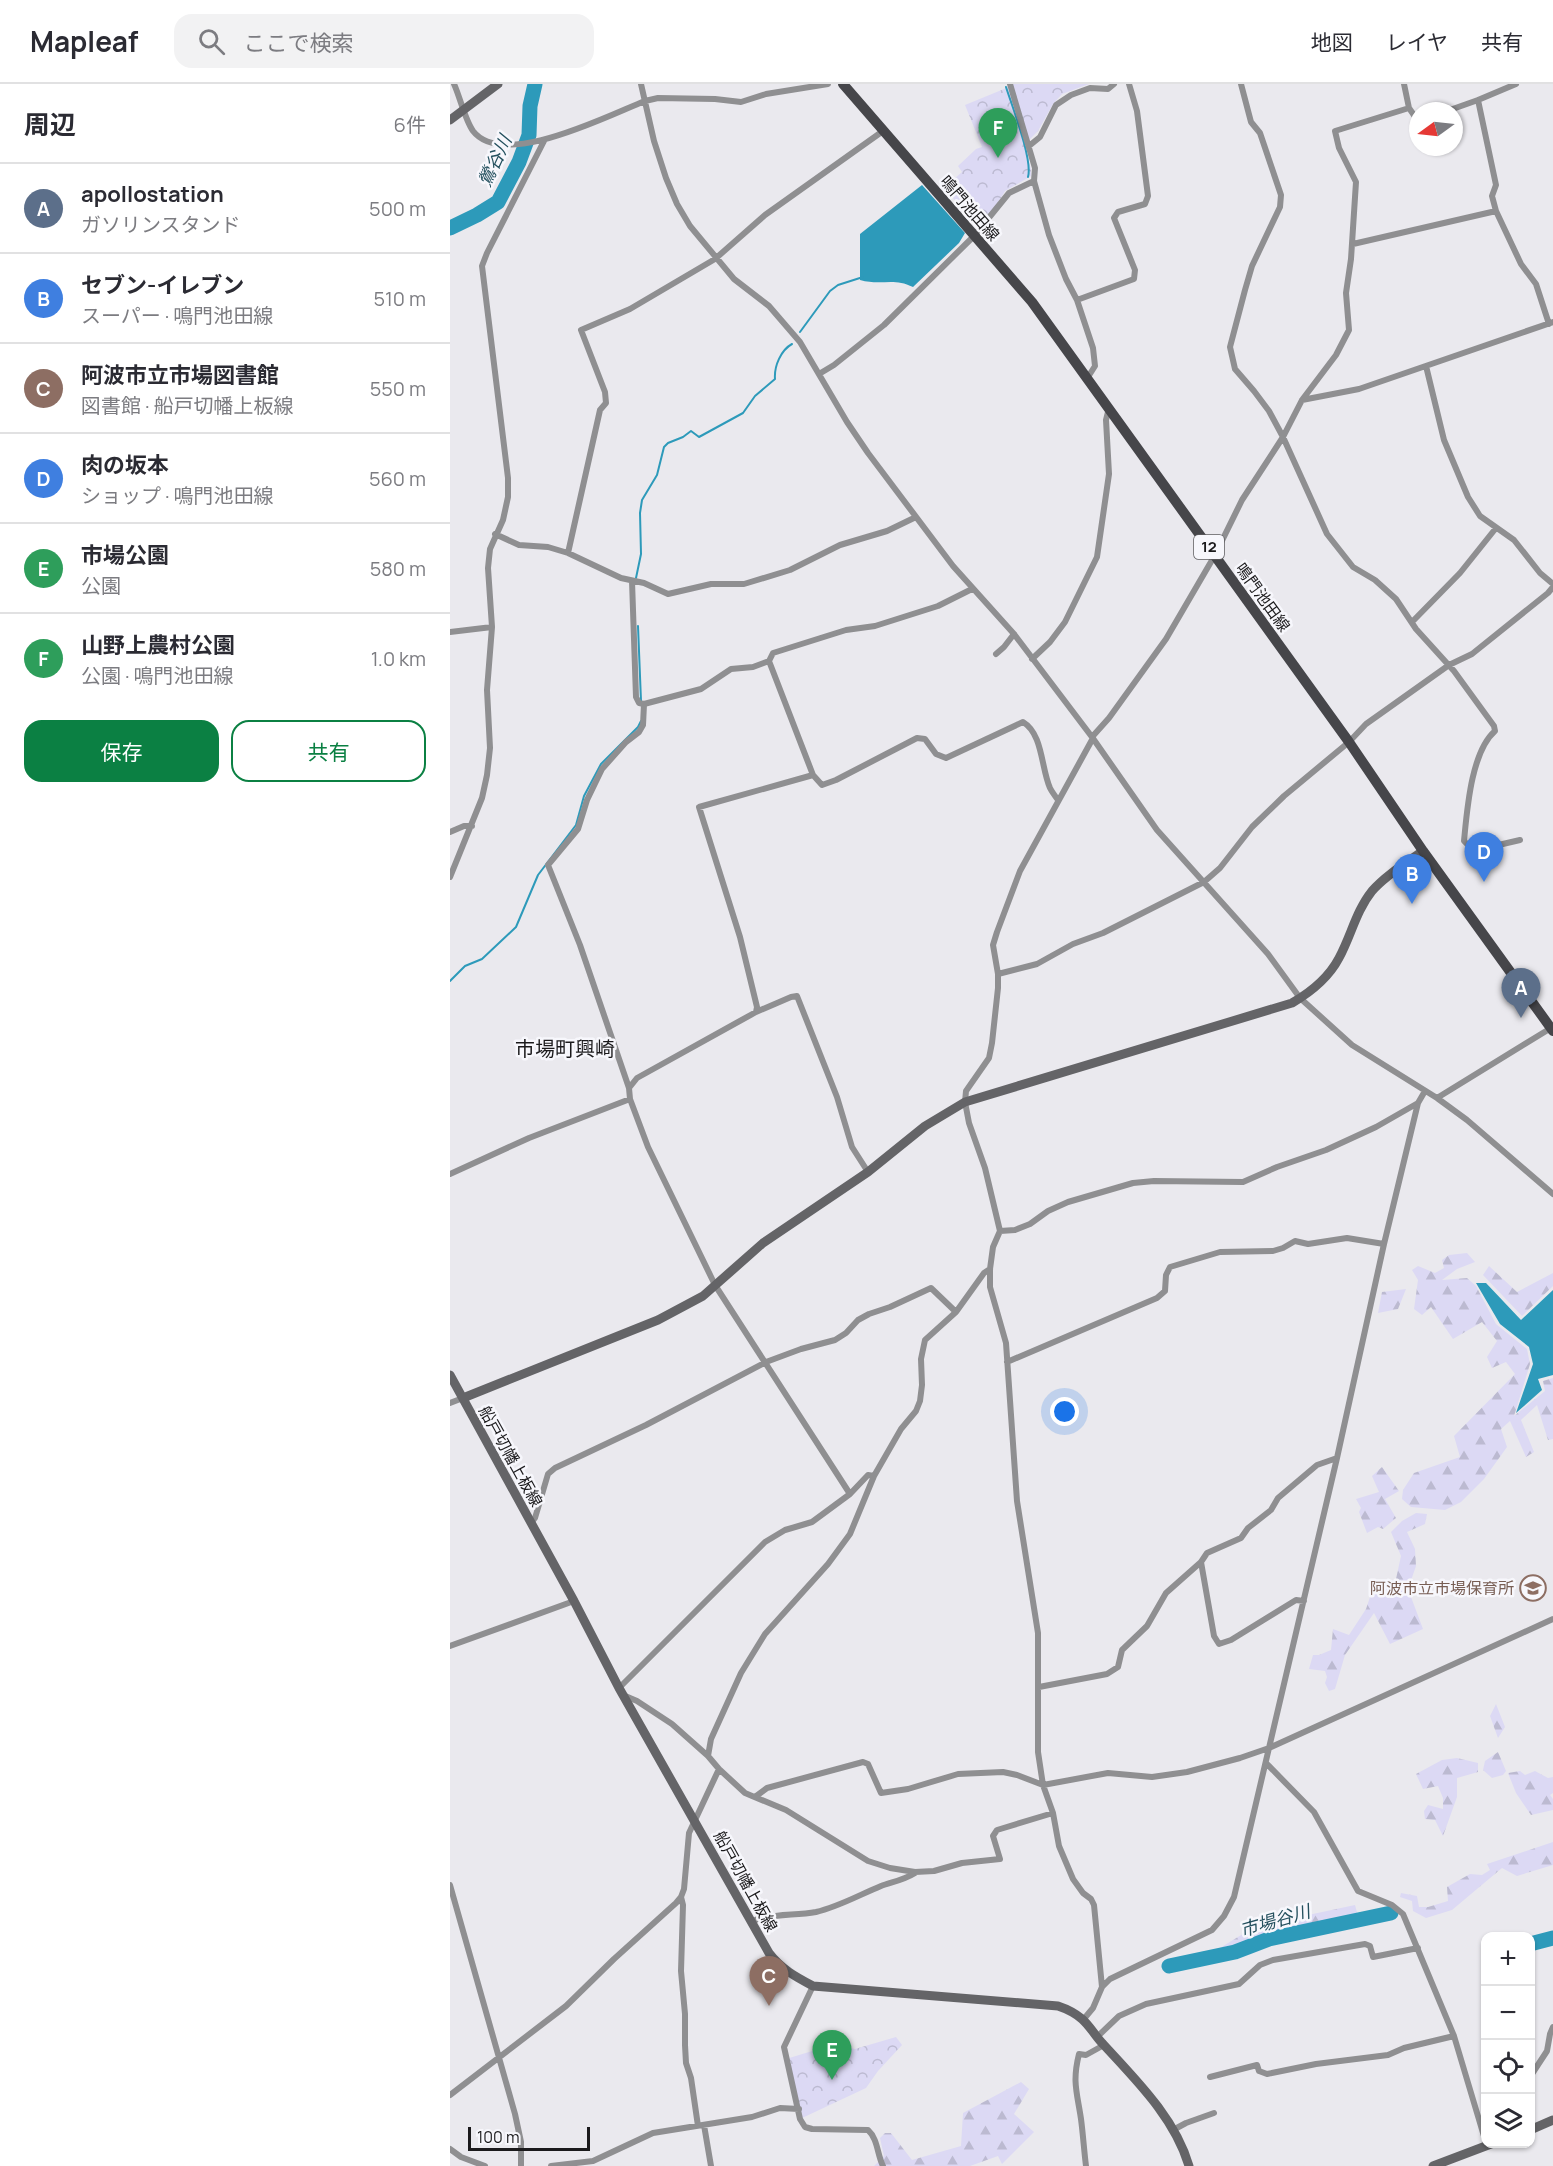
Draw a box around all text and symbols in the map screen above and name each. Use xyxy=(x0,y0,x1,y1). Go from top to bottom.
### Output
search box xyxy=(174,14,594,68)
text: Mapleaf xyxy=(30,22,138,60)
icon: search xyxy=(195,25,228,58)
text: ここで検索 xyxy=(243,28,353,58)
text: 地図 xyxy=(1311,28,1353,56)
text: レイヤ xyxy=(1386,28,1448,56)
text: 共有 xyxy=(1481,28,1523,56)
north arrow xyxy=(1409,102,1463,156)
text: 周辺 xyxy=(24,106,76,142)
pin: F xyxy=(978,109,1018,158)
text: 6件 xyxy=(394,111,426,138)
water label: 鶯谷川 xyxy=(472,129,517,190)
street label: 鳴門池田線 xyxy=(935,171,1005,245)
text: apollostation xyxy=(81,179,224,209)
text: A xyxy=(37,195,50,222)
text: 500 m xyxy=(369,195,426,222)
text: ガソリンスタンド xyxy=(81,211,241,238)
text: セブン-イレブン xyxy=(81,270,244,300)
text: B xyxy=(37,285,50,312)
text: 510 m xyxy=(373,285,426,312)
text: スーパー · 鳴門池田線 xyxy=(81,302,273,329)
text: 阿波市立市場図書館 xyxy=(81,360,279,390)
text: C xyxy=(36,375,51,402)
text: 550 m xyxy=(370,375,426,402)
text: 図書館 · 船戸切幡上板線 xyxy=(81,392,294,419)
text: 肉の坂本 xyxy=(81,450,169,480)
text: D xyxy=(36,465,51,492)
text: 560 m xyxy=(369,465,426,492)
text: ショップ · 鳴門池田線 xyxy=(81,482,274,509)
road number: 12 xyxy=(1194,535,1224,559)
text: 市場公園 xyxy=(81,540,169,570)
text: E xyxy=(38,555,49,582)
text: 580 m xyxy=(370,555,426,582)
street label: 鳴門池田線 xyxy=(1231,558,1295,636)
text: 公園 xyxy=(81,572,121,599)
text: 山野上農村公園 xyxy=(81,630,235,660)
text: F xyxy=(38,645,49,672)
text: 1.0 km xyxy=(371,645,426,672)
text: 公園 · 鳴門池田線 xyxy=(81,662,234,689)
button: 保存 xyxy=(24,720,219,782)
button: 共有 xyxy=(231,720,426,782)
pin: D xyxy=(1464,832,1504,882)
pin: B xyxy=(1392,854,1432,904)
pin: A xyxy=(1502,968,1540,1018)
district label: 市場町興崎 xyxy=(515,1035,615,1062)
your location xyxy=(1050,1397,1079,1426)
street label: 船戸切幡上板線 xyxy=(474,1402,548,1510)
school or university icon: 阿波市立市場保育所 xyxy=(1518,1573,1548,1603)
place label: 阿波市立市場保育所 xyxy=(1370,1577,1514,1599)
street label: 船戸切幡上板線 xyxy=(709,1827,783,1935)
water label: 市場谷川 xyxy=(1237,1898,1315,1941)
map controls xyxy=(1481,1932,1535,2148)
button: + xyxy=(1481,1932,1535,1986)
pin: C xyxy=(750,1956,788,2006)
button: − xyxy=(1481,1986,1535,2040)
pin: E xyxy=(812,2030,851,2080)
button: locate xyxy=(1481,2040,1535,2094)
button: layers xyxy=(1481,2094,1535,2148)
scale bar xyxy=(468,2124,590,2152)
text: 100 m xyxy=(477,2126,520,2148)

